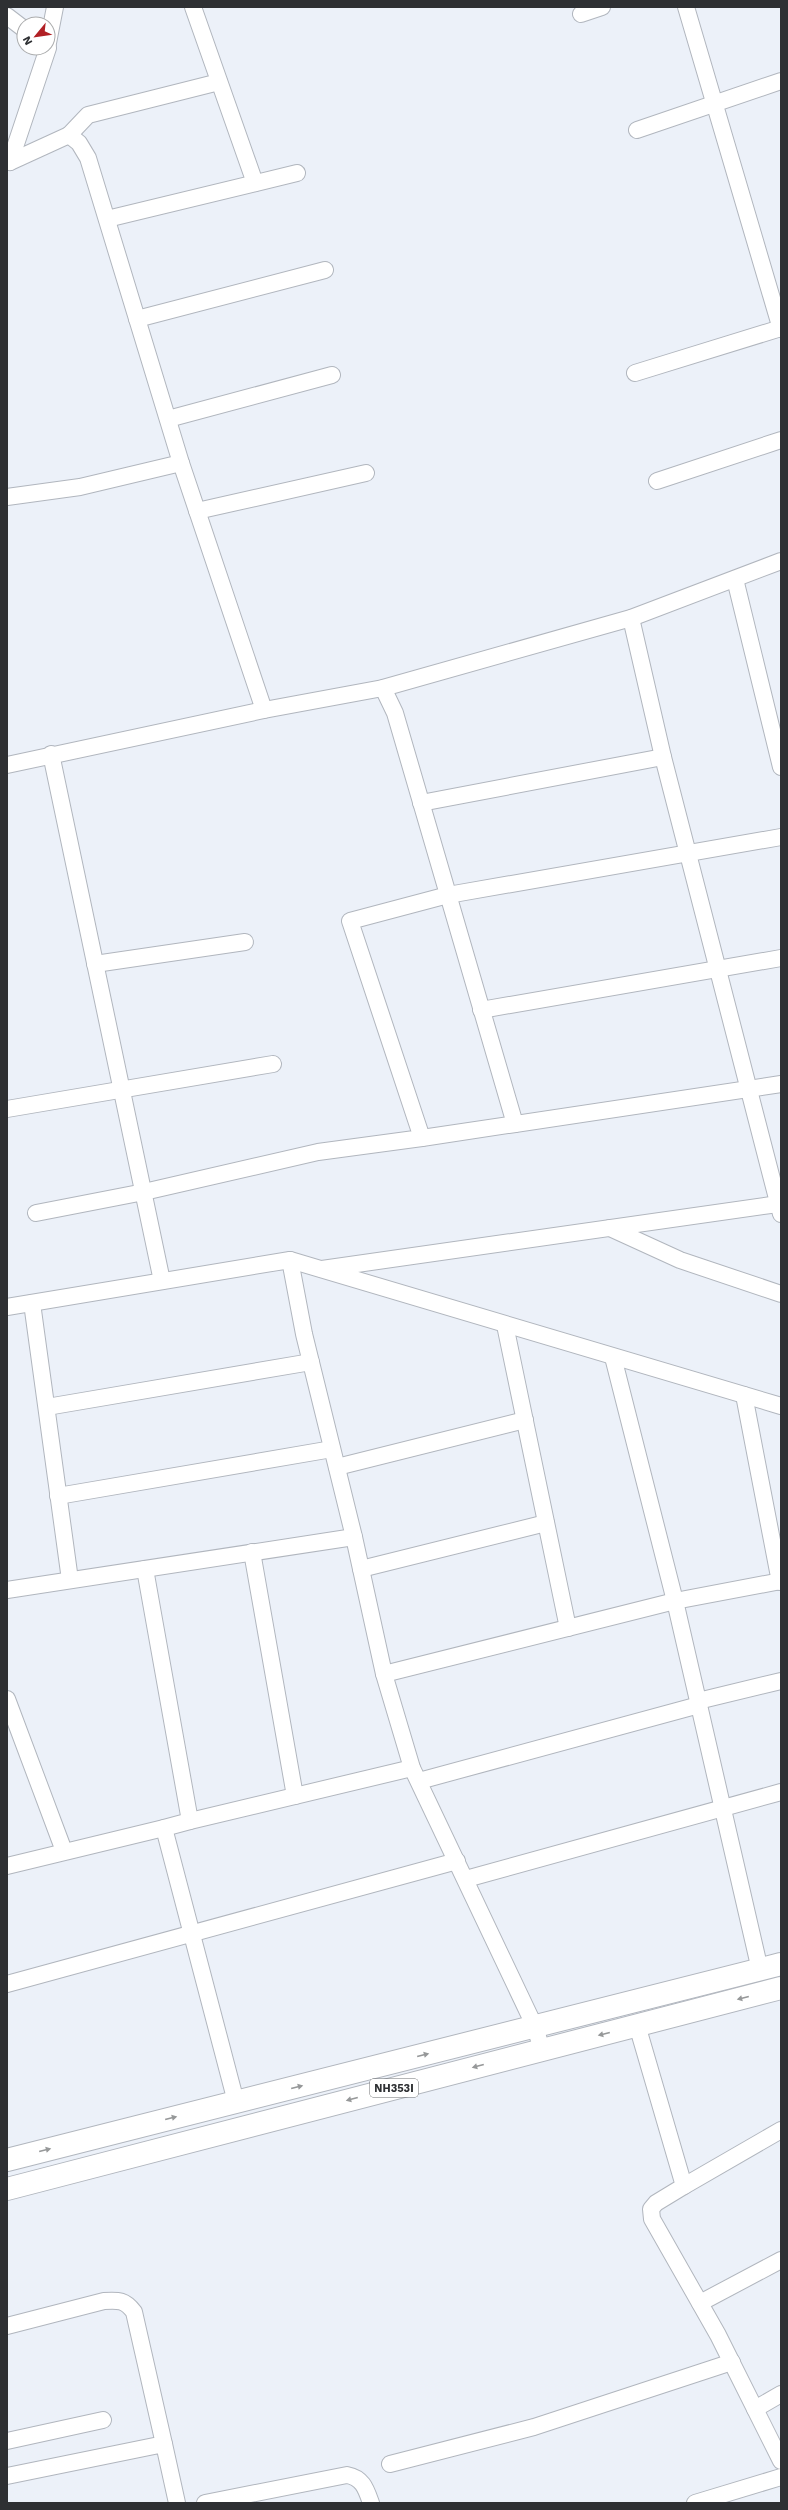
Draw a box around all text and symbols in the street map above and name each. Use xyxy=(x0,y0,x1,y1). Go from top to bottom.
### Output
north arrow xyxy=(16,16,56,56)
text: N xyxy=(20,34,35,47)
one-way arrow xyxy=(737,1995,749,2001)
one-way arrow xyxy=(597,2031,609,2037)
one-way arrow xyxy=(417,2052,429,2058)
one-way arrow xyxy=(472,2064,484,2070)
road number: NH353I xyxy=(370,2079,418,2097)
one-way arrow xyxy=(291,2083,303,2089)
one-way arrow xyxy=(346,2096,358,2102)
one-way arrow xyxy=(165,2115,177,2121)
one-way arrow xyxy=(39,2147,51,2153)

